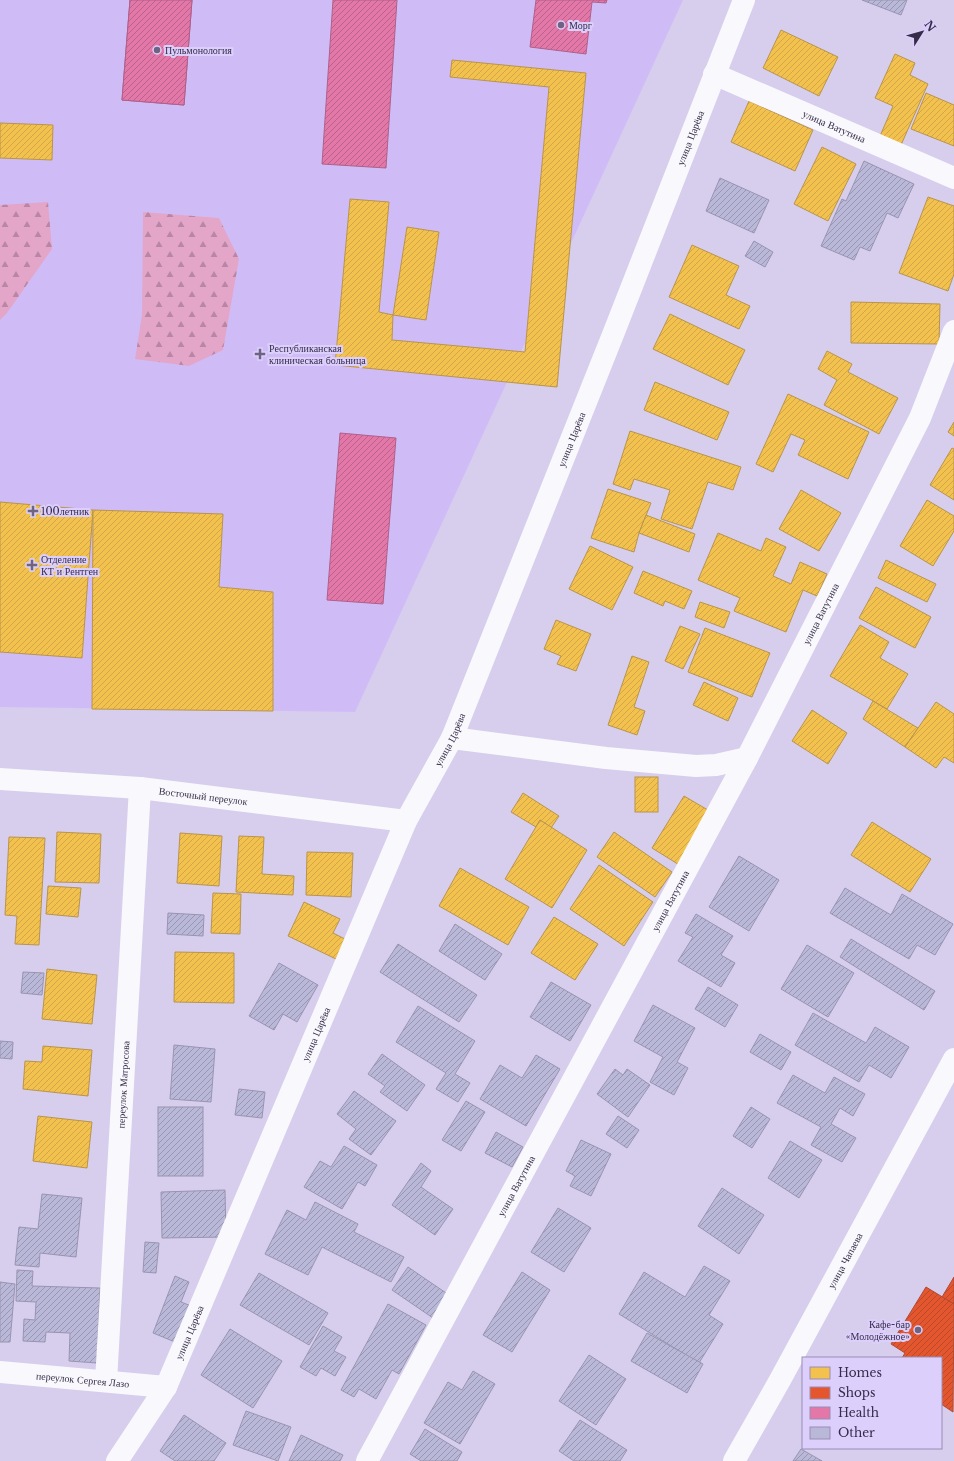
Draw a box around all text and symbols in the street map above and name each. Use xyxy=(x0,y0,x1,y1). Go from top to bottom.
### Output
north arrow xyxy=(902,12,942,52)
text: N xyxy=(921,18,939,35)
place label: Морг xyxy=(569,19,592,32)
marker: Морг xyxy=(556,20,566,30)
place label: Пульмонология xyxy=(165,44,232,57)
marker: Пульмонология xyxy=(152,45,162,55)
street label: улица Ватутина xyxy=(801,107,868,146)
street label: улица Царёва xyxy=(674,108,707,167)
place label: Республиканская клиническая больница xyxy=(269,342,366,367)
marker: Республиканская клиническая больница xyxy=(254,348,266,360)
street label: улица Царёва xyxy=(555,410,589,469)
place label: 100летник xyxy=(41,505,89,518)
marker: 100летник xyxy=(28,506,38,516)
place label: Отделение КТ и Рентген xyxy=(41,553,99,578)
marker: Отделение КТ и Рентген xyxy=(26,559,38,571)
street label: улица Ватутина xyxy=(800,581,842,647)
street label: улица Царёва xyxy=(432,711,469,769)
street label: Восточный переулок xyxy=(158,784,248,808)
street label: улица Ватутина xyxy=(649,868,692,934)
street label: улица Царёва xyxy=(299,1005,334,1064)
street label: переулок Матросова xyxy=(115,1040,133,1129)
street label: улица Ватутина xyxy=(495,1153,538,1219)
street label: улица Чапаева xyxy=(825,1230,866,1291)
street label: улица Царёва xyxy=(172,1303,207,1362)
place label: Кафе-бар «Молодёжное» xyxy=(846,1318,910,1343)
marker: Кафе-бар «Молодёжное» xyxy=(913,1325,923,1335)
legend xyxy=(802,1357,942,1449)
text: Homes xyxy=(838,1365,882,1380)
street label: переулок Сергея Лазо xyxy=(35,1369,130,1391)
text: Shops xyxy=(838,1385,875,1400)
text: Health xyxy=(838,1405,879,1420)
text: Other xyxy=(838,1425,875,1440)

